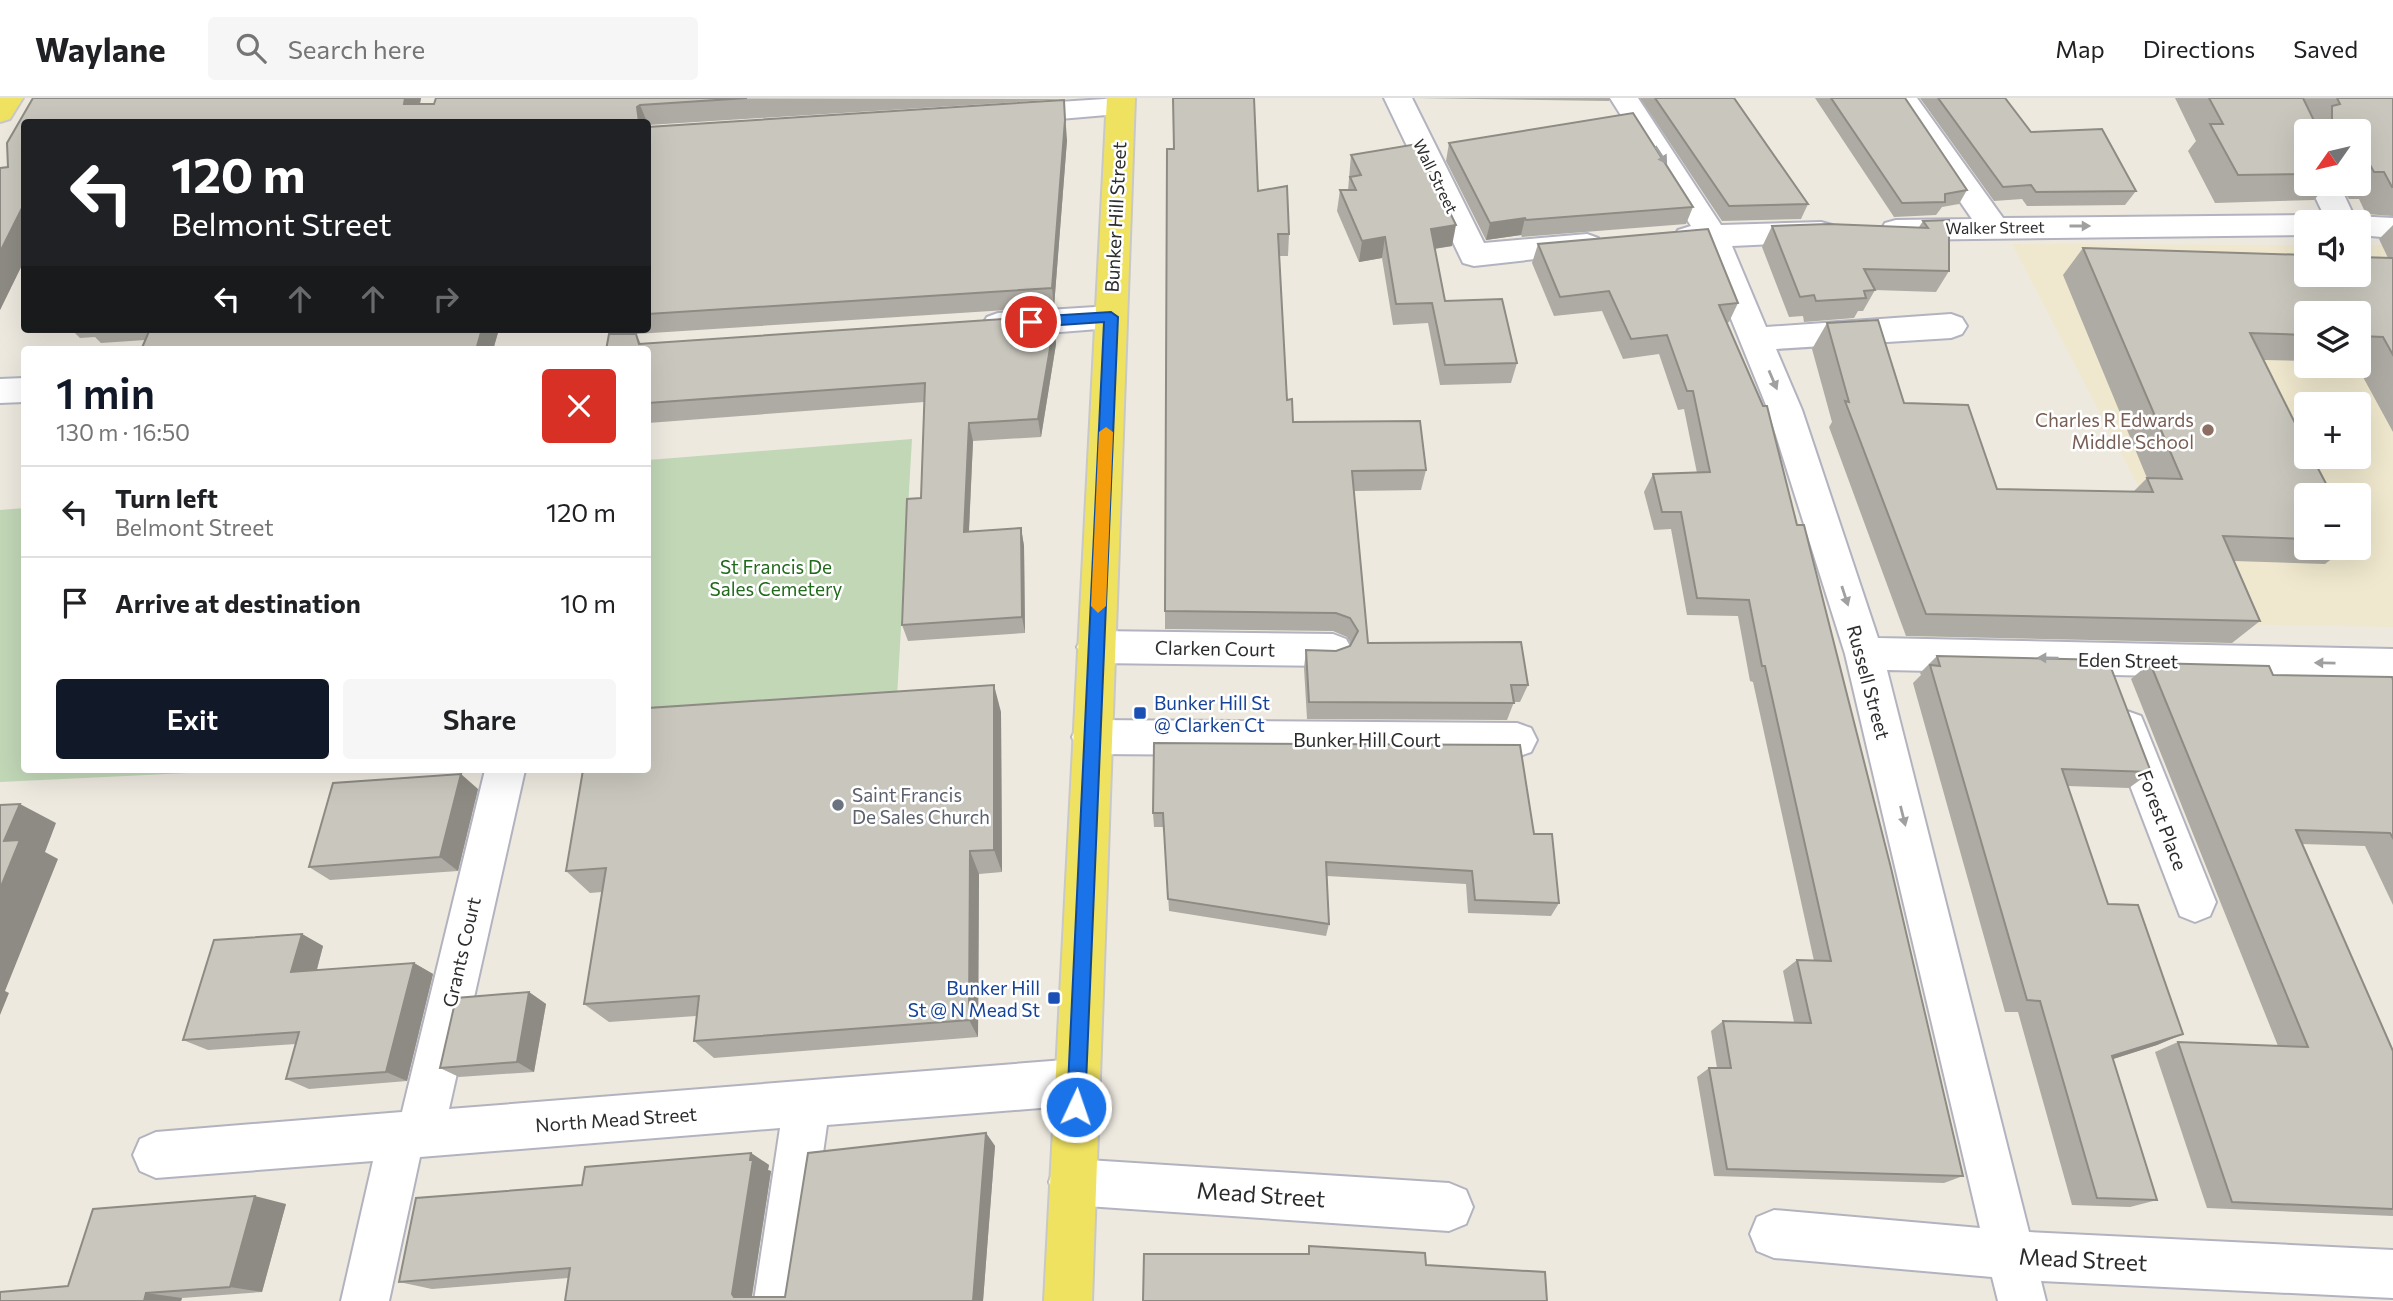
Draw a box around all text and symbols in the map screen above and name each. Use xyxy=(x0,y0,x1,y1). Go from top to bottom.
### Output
search box xyxy=(208,17,698,80)
text: Waylane xyxy=(35,28,166,69)
icon: search xyxy=(232,29,270,67)
text: Search here xyxy=(288,33,425,64)
text: Map xyxy=(2055,34,2105,63)
text: Directions xyxy=(2143,34,2255,63)
text: Saved xyxy=(2293,34,2358,63)
north arrow xyxy=(2294,119,2371,196)
map controls xyxy=(2294,119,2371,560)
street label: Wall Street xyxy=(1410,136,1462,217)
street label: Bunker Hill Street xyxy=(1100,141,1130,293)
text: 120 m xyxy=(171,143,305,203)
one-way arrow xyxy=(1654,146,1667,165)
icon: left xyxy=(56,147,147,238)
text: Belmont Street xyxy=(171,203,392,243)
button: sound xyxy=(2294,210,2371,287)
street label: Walker Street xyxy=(1945,217,2045,237)
one-way arrow xyxy=(2069,220,2091,232)
icon: left xyxy=(208,280,246,318)
icon: ahead xyxy=(281,280,319,318)
icon: ahead xyxy=(354,280,392,318)
icon: right xyxy=(427,280,465,318)
pin xyxy=(1001,292,1061,352)
button: layers xyxy=(2294,301,2371,378)
icon: arrive xyxy=(1012,303,1050,341)
text: 1 min xyxy=(56,366,155,418)
button: close xyxy=(542,369,616,443)
one-way arrow xyxy=(1767,370,1778,391)
button: + xyxy=(2294,392,2371,469)
place label: Charles R Edwards Middle School xyxy=(2035,408,2194,453)
text: 130 m · 16:50 xyxy=(56,418,190,446)
marker: Charles R Edwards Middle School xyxy=(2200,422,2216,438)
text: Turn left xyxy=(115,482,218,513)
button: − xyxy=(2294,483,2371,560)
icon: left xyxy=(56,493,94,531)
text: 120 m xyxy=(546,496,616,527)
text: Belmont Street xyxy=(115,513,274,541)
park label: St Francis De Sales Cemetery xyxy=(710,555,843,600)
icon: arrive xyxy=(56,584,94,622)
one-way arrow xyxy=(1841,586,1851,607)
text: Arrive at destination xyxy=(115,587,361,618)
text: 10 m xyxy=(560,587,616,618)
street label: Russell Street xyxy=(1843,622,1895,742)
street label: Clarken Court xyxy=(1155,635,1275,661)
street label: Eden Street xyxy=(2078,648,2179,672)
one-way arrow xyxy=(2037,652,2059,664)
one-way arrow xyxy=(2314,658,2336,669)
button: Exit xyxy=(56,679,329,759)
button: Share xyxy=(343,679,616,759)
place label: Bunker Hill St @ Clarken Ct xyxy=(1154,691,1270,736)
marker: Bunker Hill St @ Clarken Ct xyxy=(1132,705,1148,721)
street label: Bunker Hill Court xyxy=(1293,728,1441,751)
street label: Forest Place xyxy=(2133,767,2193,873)
place label: Saint Francis De Sales Church xyxy=(852,783,990,828)
marker: Saint Francis De Sales Church xyxy=(830,797,846,813)
one-way arrow xyxy=(1898,805,1909,827)
street label: Grants Court xyxy=(437,894,485,1009)
place label: Bunker Hill St @ N Mead St xyxy=(908,976,1040,1021)
marker: Bunker Hill St @ N Mead St xyxy=(1046,990,1062,1006)
position arrow xyxy=(1039,1070,1113,1144)
street label: North Mead Street xyxy=(534,1102,698,1136)
street label: Mead Street xyxy=(1196,1176,1326,1212)
street label: Mead Street xyxy=(2018,1242,2148,1276)

